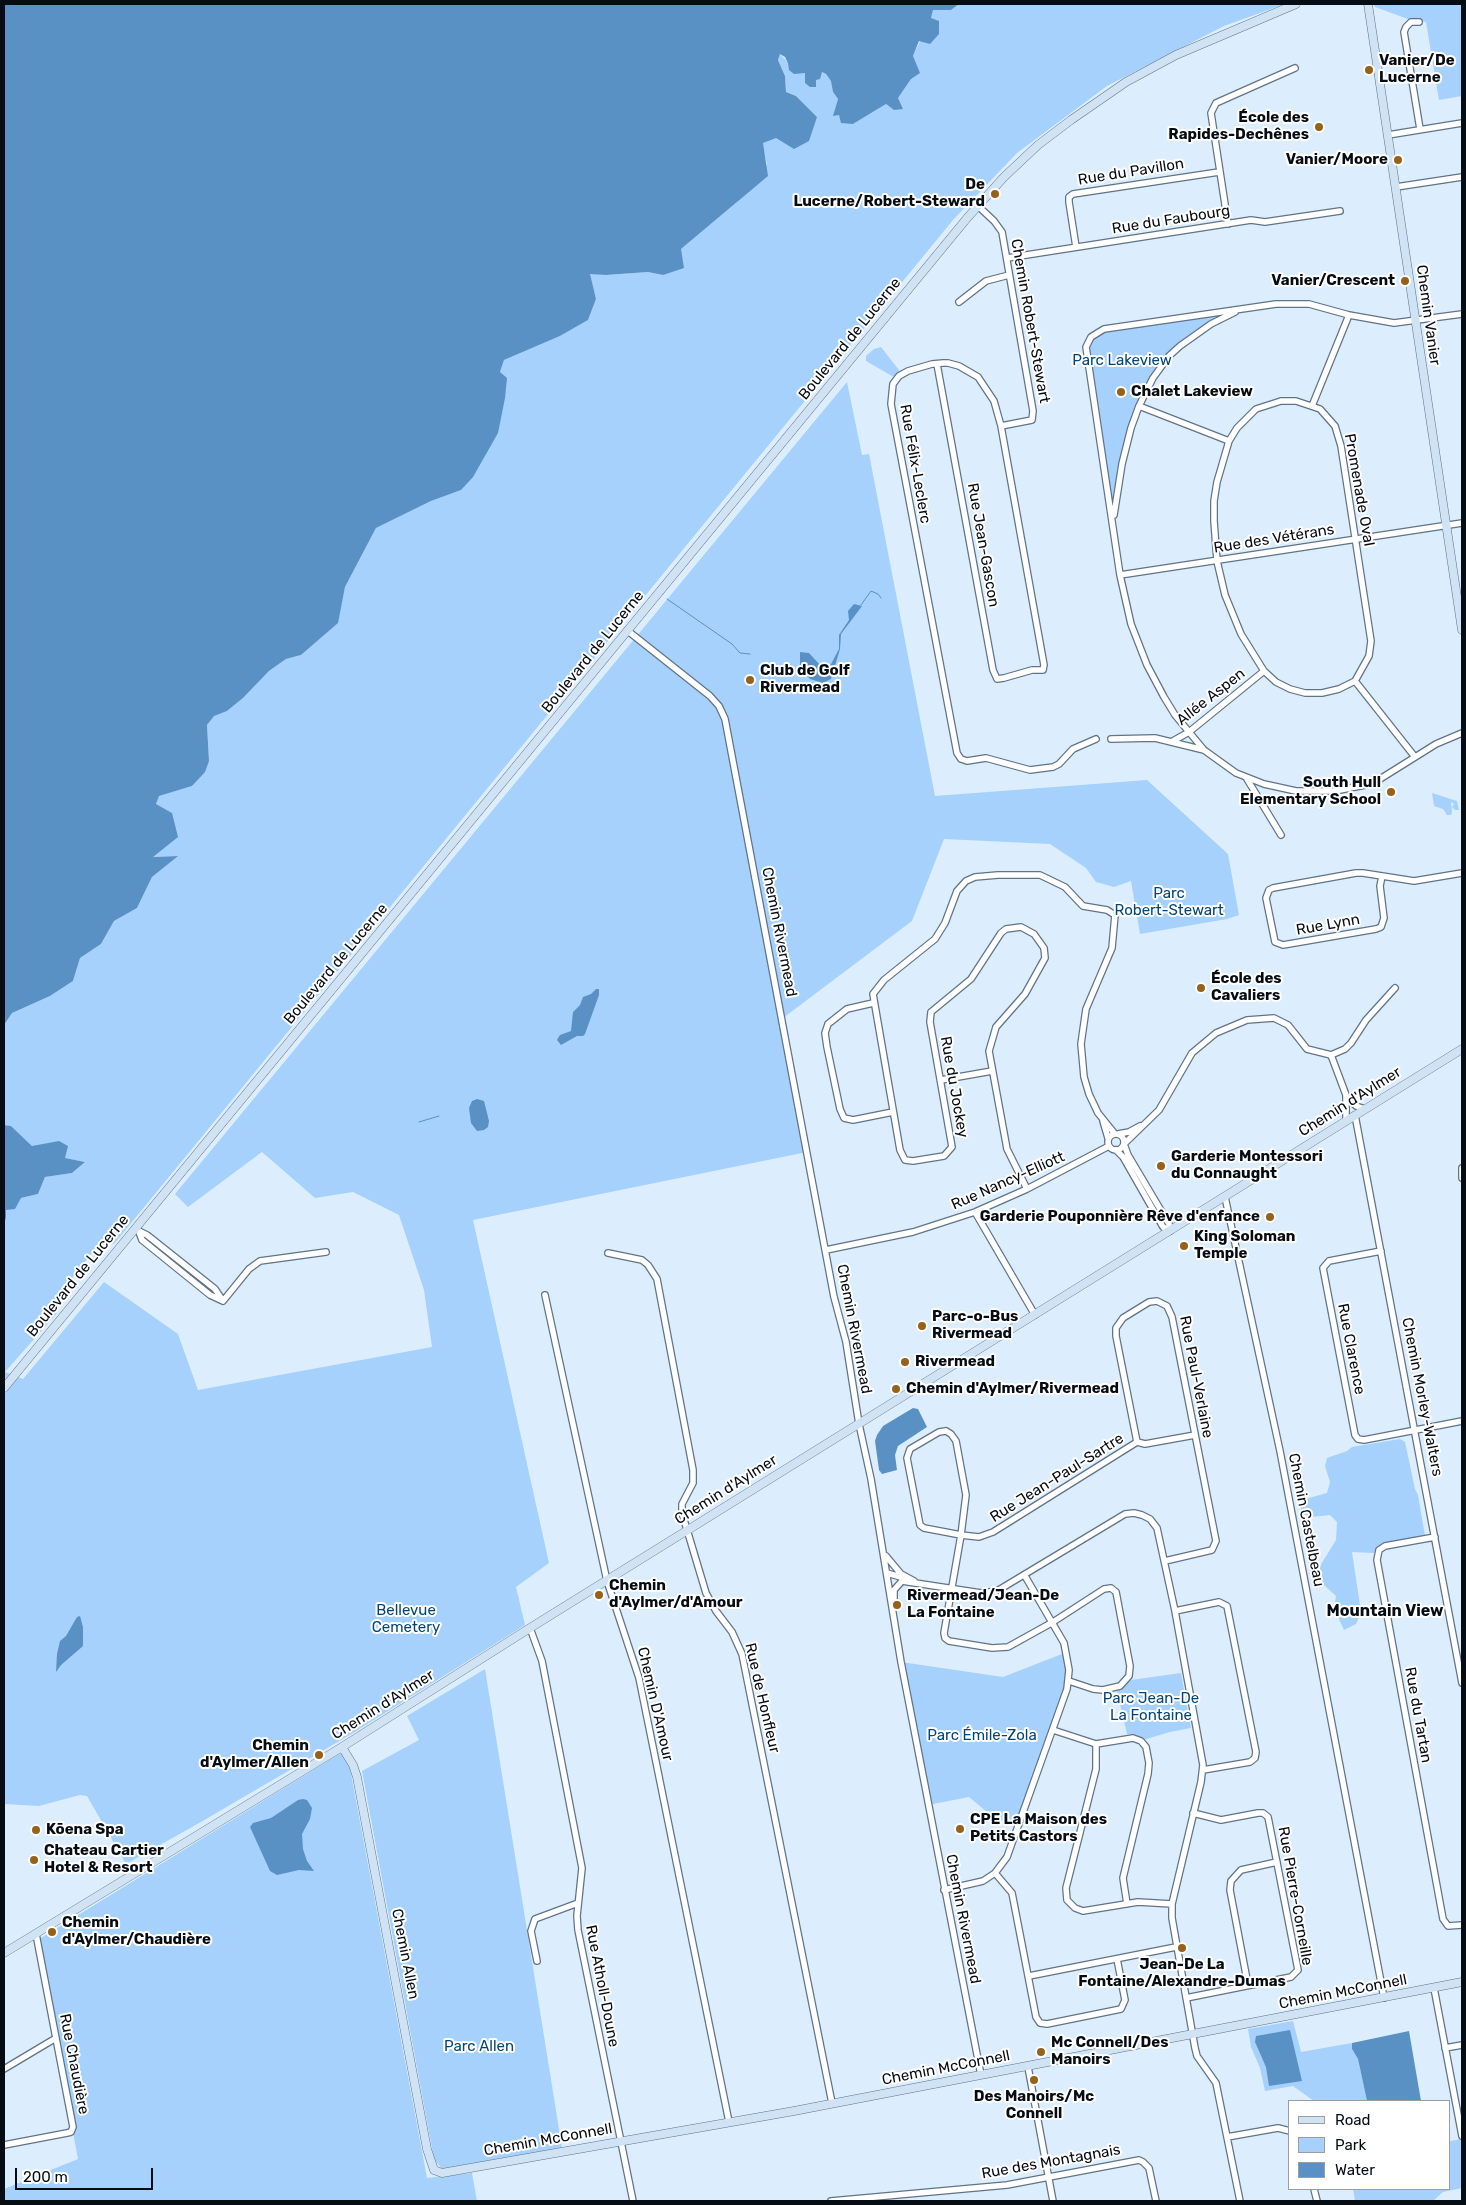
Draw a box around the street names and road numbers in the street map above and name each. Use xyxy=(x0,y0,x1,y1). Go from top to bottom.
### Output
street label: Rue du Pavillon xyxy=(1077,155,1185,189)
street label: Rue du Faubourg xyxy=(1111,202,1231,238)
street label: Chemin Robert-Stewart xyxy=(1007,238,1053,404)
street label: Chemin Vanier xyxy=(1412,264,1444,366)
street label: Boulevard de Lucerne xyxy=(795,274,905,404)
street label: Rue Félix-Leclerc xyxy=(896,403,934,525)
street label: Promenade Oval xyxy=(1340,432,1378,548)
street label: Rue Jean-Gascon xyxy=(963,482,1003,608)
street label: Rue des Vétérans xyxy=(1212,521,1336,557)
street label: Boulevard de Lucerne xyxy=(538,587,648,717)
street label: Allée Aspen xyxy=(1173,665,1249,729)
street label: Chemin Rivermead xyxy=(758,866,800,998)
street label: Boulevard de Lucerne xyxy=(280,900,392,1028)
street label: Rue Lynn xyxy=(1295,911,1361,939)
street label: Rue du Jockey xyxy=(936,1035,972,1139)
street label: Chemin d'Aylmer xyxy=(1295,1063,1405,1141)
street label: Rue Nancy-Elliott xyxy=(949,1148,1067,1214)
street label: Boulevard de Lucerne xyxy=(23,1211,133,1341)
street label: Chemin Rivermead xyxy=(833,1263,875,1395)
street label: Rue Clarence xyxy=(1333,1302,1369,1396)
street label: Rue Paul-Verlaine xyxy=(1175,1314,1217,1440)
street label: Chemin Morley-Walters xyxy=(1398,1316,1446,1478)
street label: Rue Jean-Paul-Sartre xyxy=(987,1430,1127,1526)
street label: Chemin d'Aylmer xyxy=(671,1451,781,1529)
street label: Chemin Castelbeau xyxy=(1284,1452,1328,1588)
street label: Rue de Honfleur xyxy=(741,1641,783,1755)
street label: Chemin D'Amour xyxy=(633,1645,677,1763)
street label: Chemin d'Aylmer xyxy=(328,1666,438,1744)
street label: Rue du Tartan xyxy=(1401,1666,1435,1764)
street label: Rue Pierre-Corneille xyxy=(1274,1825,1316,1967)
street label: Chemin Rivermead xyxy=(942,1853,984,1985)
street label: Chemin Allen xyxy=(387,1907,423,2001)
street label: Rue Atholl-Doune xyxy=(581,1923,623,2049)
street label: Chemin McConnell xyxy=(1278,1971,1408,2013)
street label: Rue Chaudière xyxy=(55,2012,93,2116)
street label: Chemin McConnell xyxy=(881,2047,1011,2089)
street label: Chemin McConnell xyxy=(482,2120,614,2160)
street label: Rue des Montagnais xyxy=(980,2141,1122,2183)

